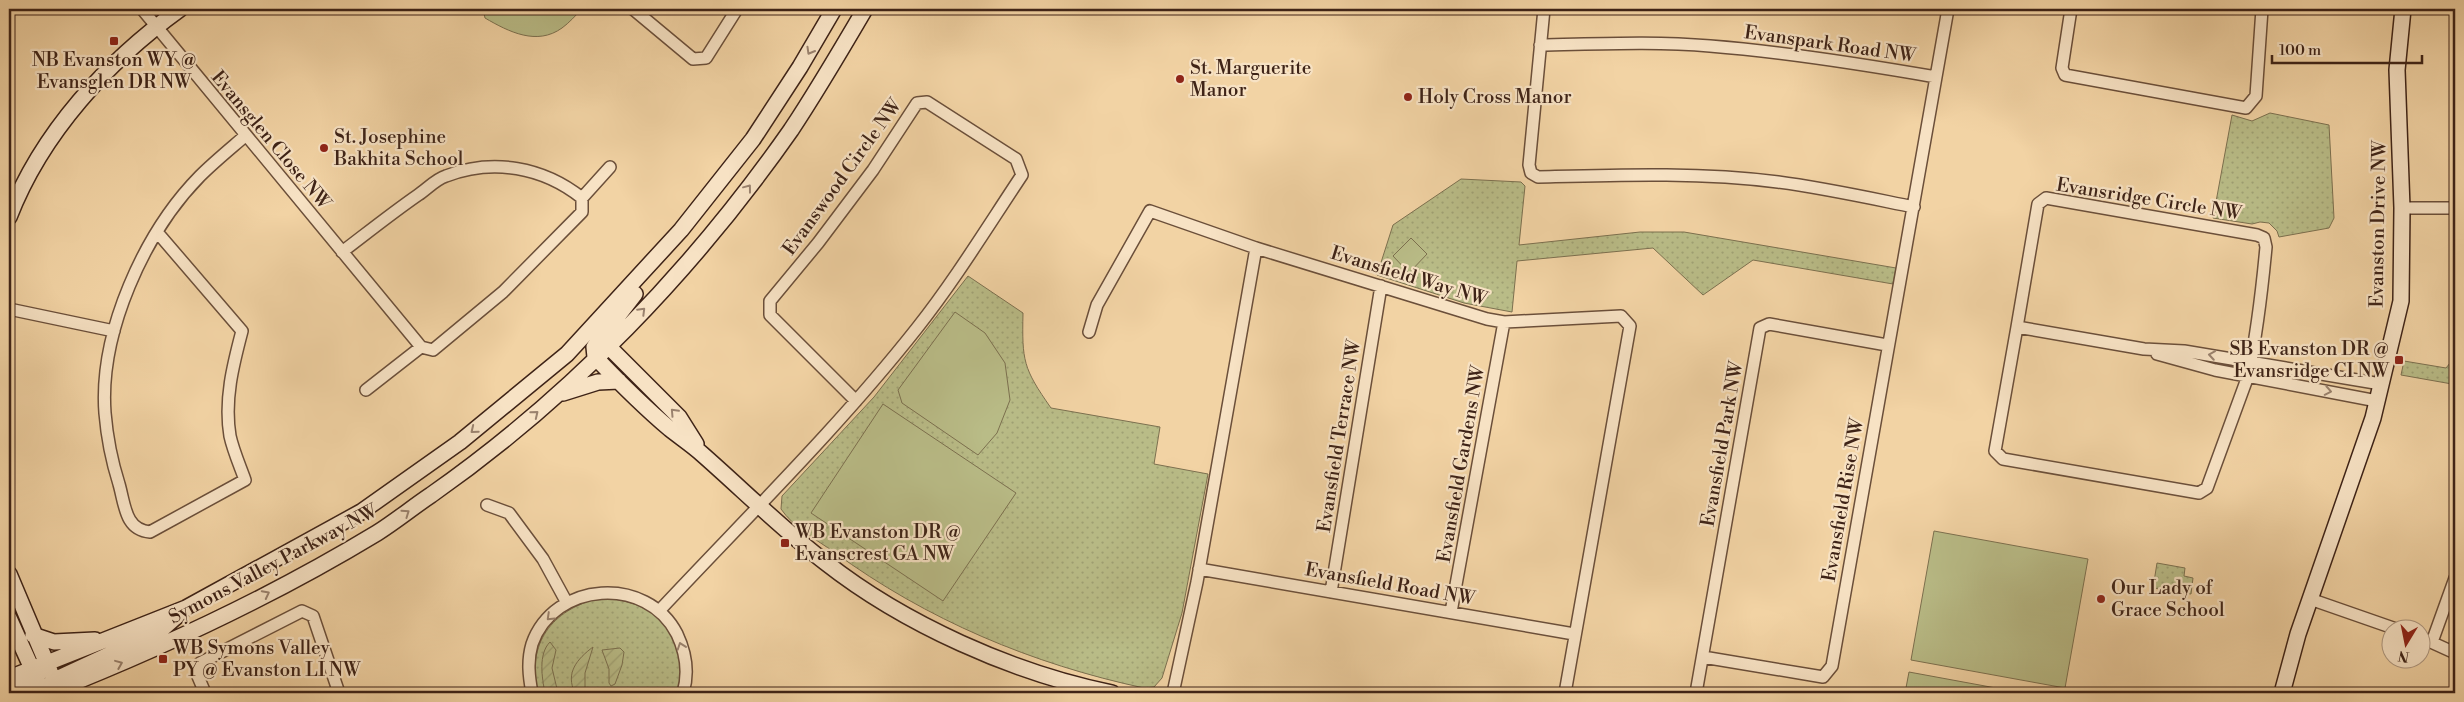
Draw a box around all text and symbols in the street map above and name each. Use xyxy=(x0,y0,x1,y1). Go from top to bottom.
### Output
street label: Evanspark Road NW xyxy=(1743,20,1918,68)
scale bar xyxy=(2272,32,2422,64)
marker: NB Evanston WY @ Evansglen DR NW xyxy=(108,35,120,47)
text: 100 m xyxy=(2279,41,2321,60)
one-way arrow xyxy=(806,46,816,55)
place label: NB Evanston WY @ Evansglen DR NW xyxy=(32,48,196,94)
place label: St. Marguerite Manor xyxy=(1190,56,1311,102)
street label: Evansglen Close NW xyxy=(206,66,337,215)
marker: St. Marguerite Manor xyxy=(1174,73,1186,85)
place label: Holy Cross Manor xyxy=(1418,85,1572,109)
marker: Holy Cross Manor xyxy=(1402,91,1414,103)
street label: Evanswood Circle NW xyxy=(777,93,907,260)
place label: St. Josephine Bakhita School xyxy=(333,125,464,171)
street label: Evanston Drive NW xyxy=(2365,139,2391,308)
marker: St. Josephine Bakhita School xyxy=(318,142,330,154)
street label: Evansridge Circle NW xyxy=(2055,173,2244,226)
one-way arrow xyxy=(742,184,751,194)
street label: Evansfield Way NW xyxy=(1328,241,1491,311)
one-way arrow xyxy=(636,308,645,317)
street label: Evansfield Terrace NW xyxy=(1312,337,1366,534)
place label: SB Evanston DR @ Evansridge CI NW xyxy=(2229,337,2390,383)
one-way arrow xyxy=(2208,351,2217,361)
marker: SB Evanston DR @ Evansridge CI NW xyxy=(2393,354,2405,366)
street label: Evansfield Park NW xyxy=(1696,359,1748,529)
street label: Evansfield Gardens NW xyxy=(1432,363,1490,564)
one-way arrow xyxy=(2323,386,2332,396)
one-way arrow xyxy=(671,409,680,418)
one-way arrow xyxy=(529,412,538,420)
street label: Evansfield Rise NW xyxy=(1817,416,1869,583)
one-way arrow xyxy=(470,424,479,433)
street label: Symons Valley Parkway NW xyxy=(165,498,382,629)
one-way arrow xyxy=(400,510,410,519)
place label: WB Evanston DR @ Evanscrest GA NW xyxy=(794,520,961,566)
marker: WB Evanston DR @ Evanscrest GA NW xyxy=(779,537,791,549)
street label: Evansfield Road NW xyxy=(1303,557,1478,611)
place label: Our Lady of Grace School xyxy=(2111,576,2225,622)
one-way arrow xyxy=(261,590,270,600)
marker: Our Lady of Grace School xyxy=(2095,593,2107,605)
one-way arrow xyxy=(547,611,556,620)
north arrow xyxy=(2382,620,2432,670)
place label: WB Symons Valley PY @ Evanston LI NW xyxy=(172,636,361,682)
one-way arrow xyxy=(677,642,687,650)
text: N xyxy=(2397,646,2411,666)
marker: WB Symons Valley PY @ Evanston LI NW xyxy=(157,653,169,665)
one-way arrow xyxy=(114,660,123,671)

